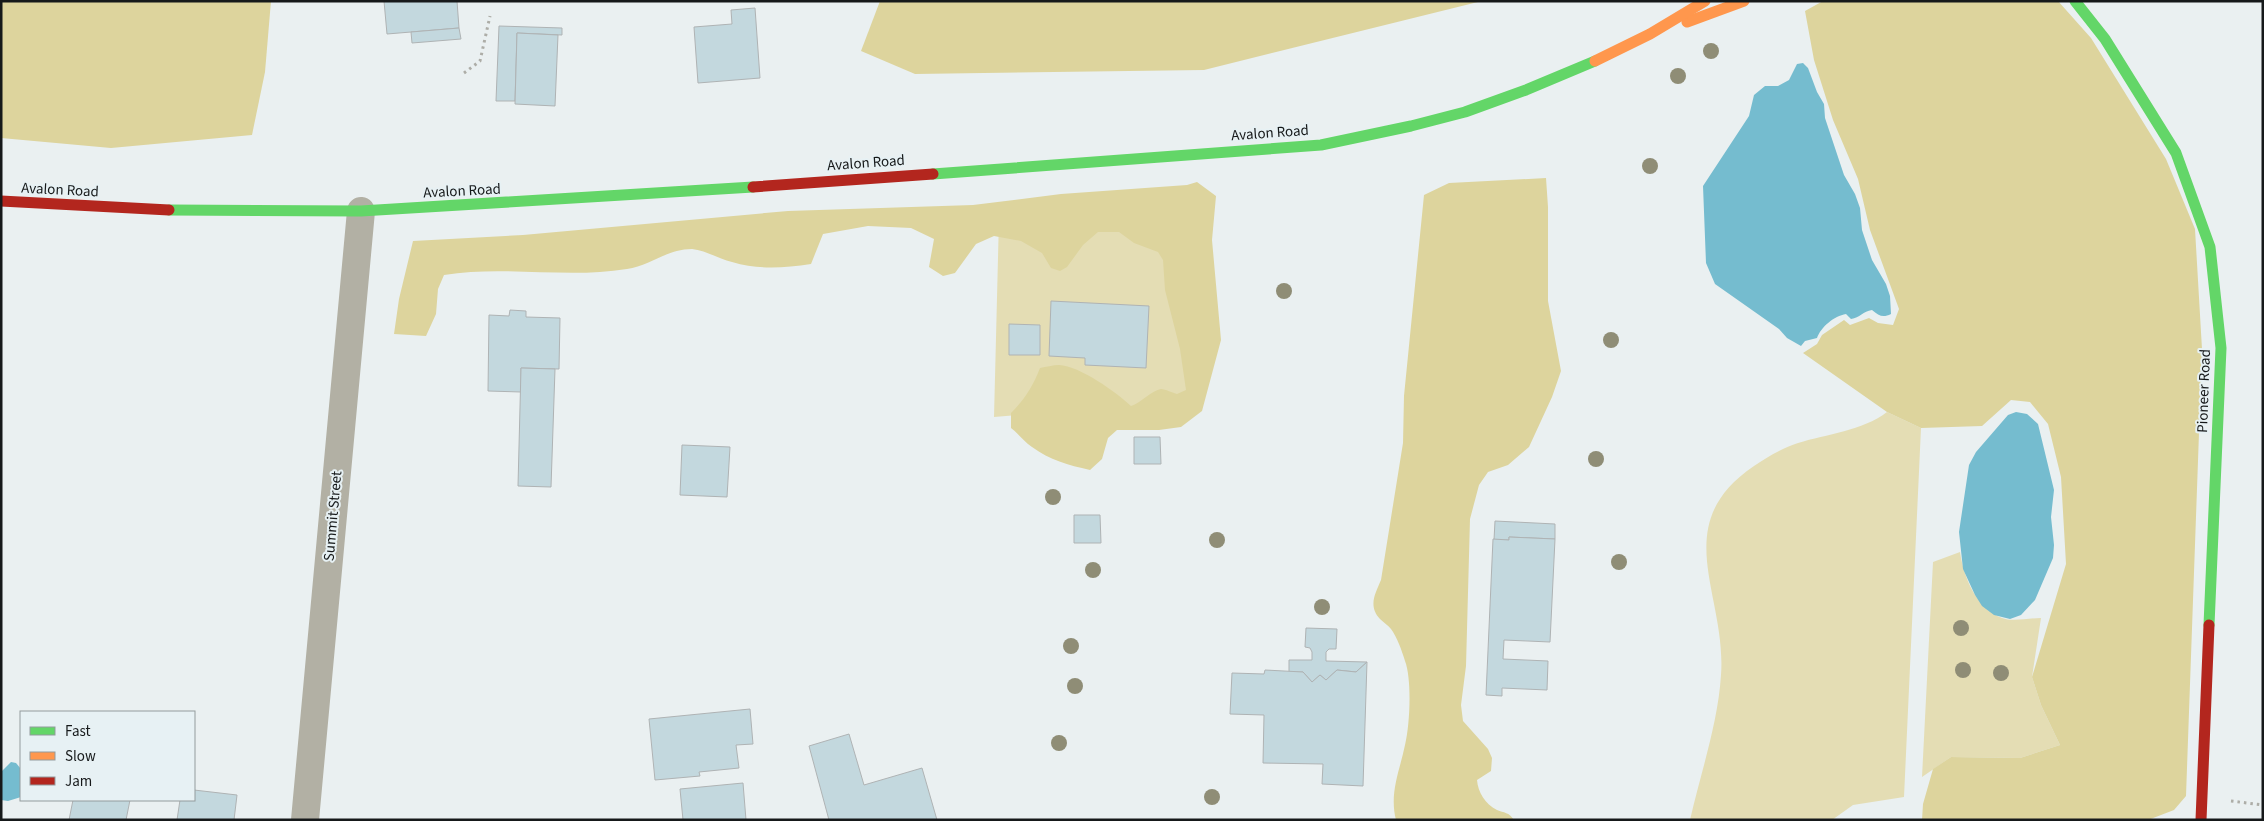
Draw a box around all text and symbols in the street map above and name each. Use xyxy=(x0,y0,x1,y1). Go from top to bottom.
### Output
street label: Avalon Road xyxy=(1231,120,1309,146)
street label: Avalon Road xyxy=(827,150,905,176)
street label: Avalon Road xyxy=(21,177,99,203)
street label: Avalon Road xyxy=(423,178,501,204)
street label: Pioneer Road xyxy=(2192,349,2216,433)
street label: Summit Street xyxy=(319,470,347,562)
legend xyxy=(20,711,195,801)
text: Fast xyxy=(65,721,91,742)
text: Slow xyxy=(65,746,96,767)
text: Jam xyxy=(65,771,92,792)

